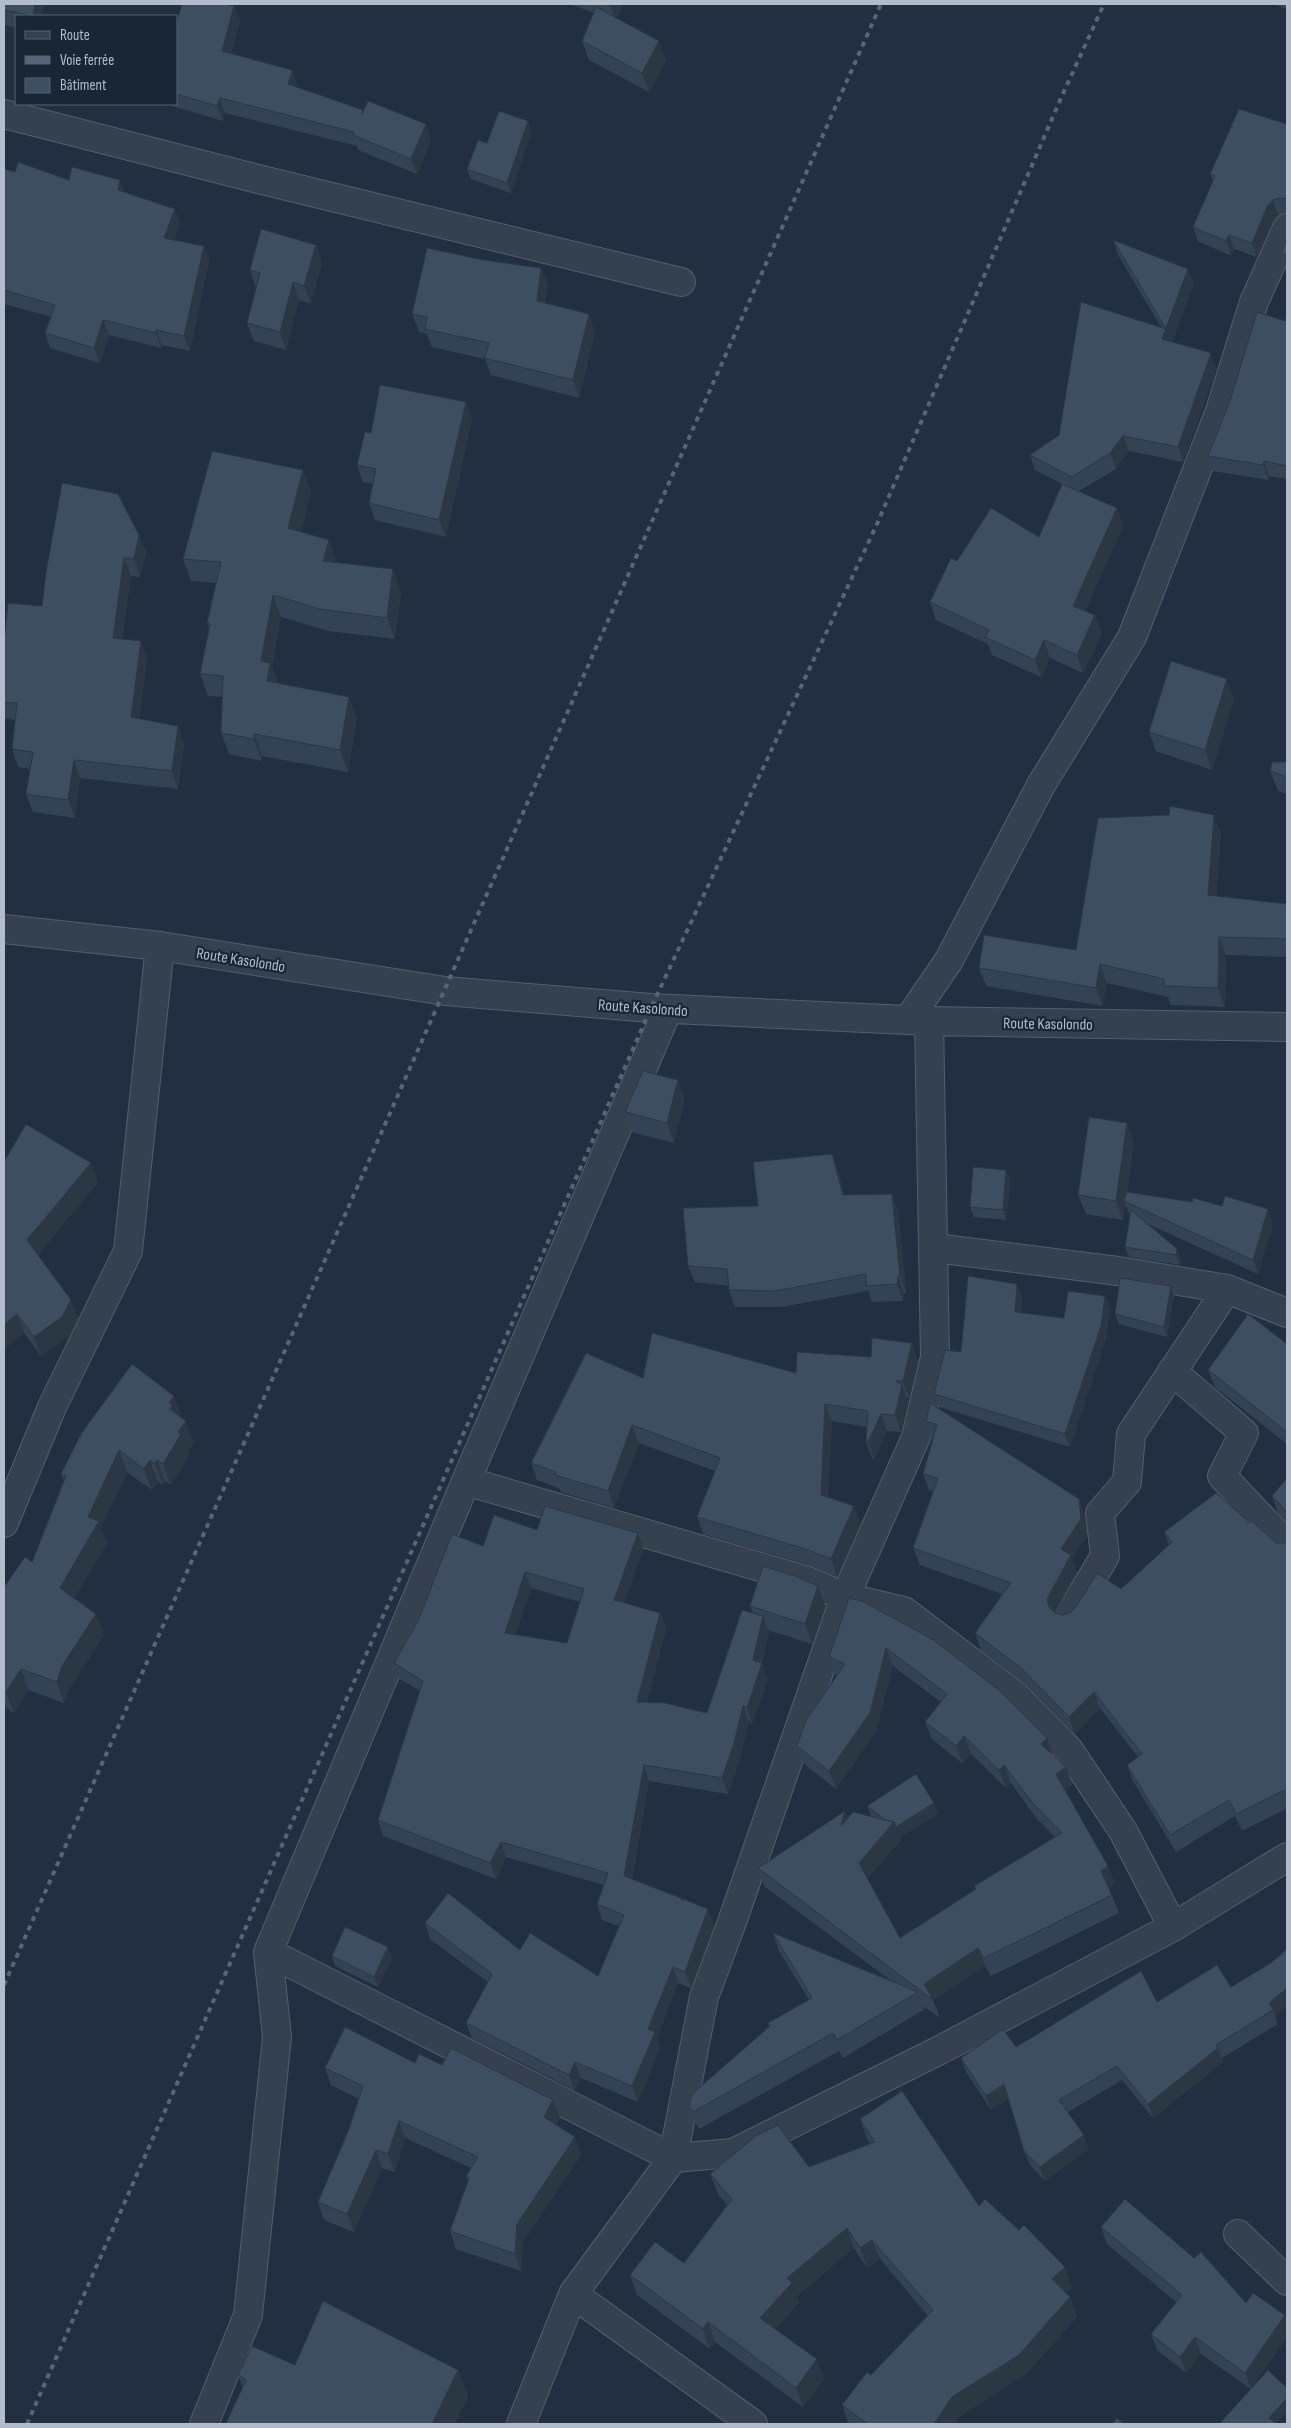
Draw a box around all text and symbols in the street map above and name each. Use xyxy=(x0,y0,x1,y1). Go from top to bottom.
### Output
legend xyxy=(15,15,178,105)
text: Route xyxy=(60,26,90,45)
text: Voie ferrée xyxy=(60,51,114,70)
text: Bâtiment xyxy=(60,76,107,95)
street label: Route Kasolondo xyxy=(195,944,287,977)
street label: Route Kasolondo xyxy=(597,996,688,1021)
street label: Route Kasolondo xyxy=(1003,1014,1093,1035)

